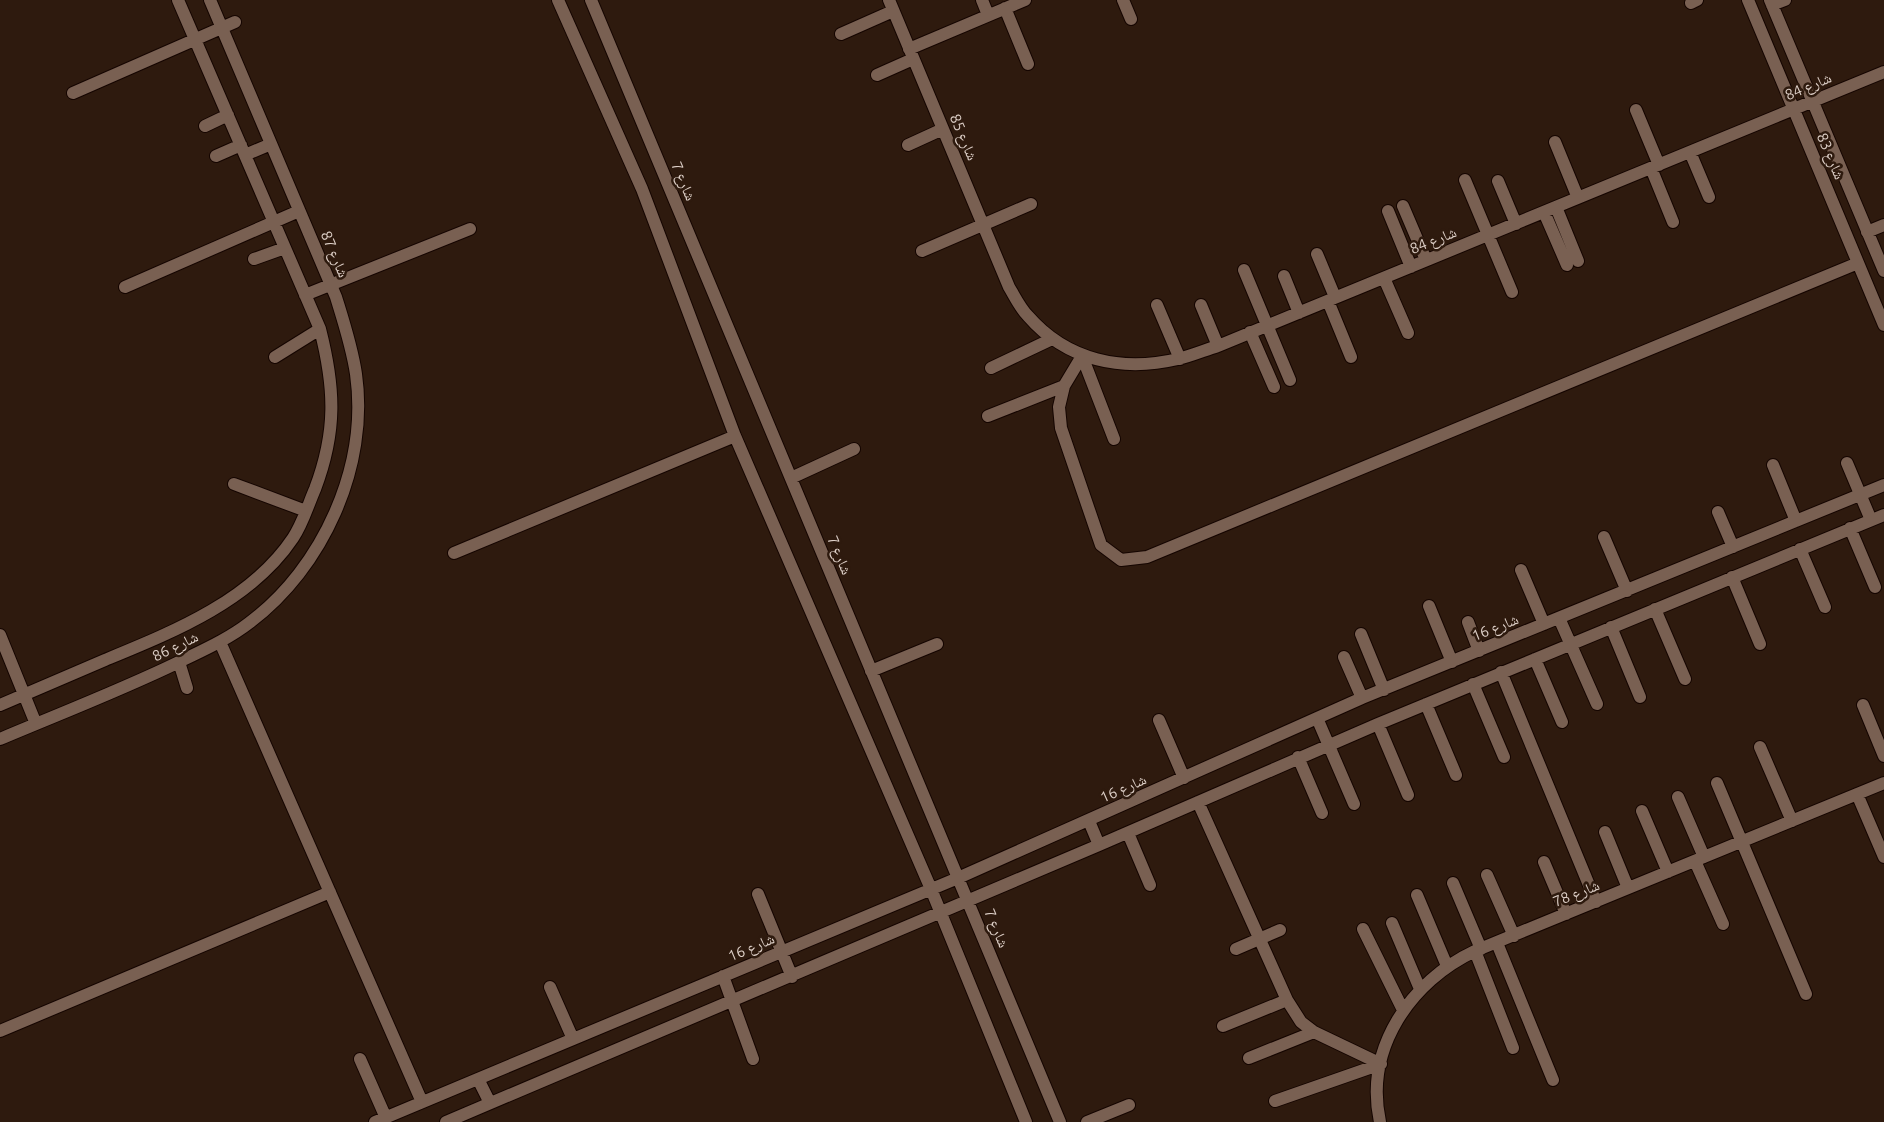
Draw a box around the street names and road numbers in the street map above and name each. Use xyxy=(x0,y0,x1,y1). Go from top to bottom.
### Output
street label: شارع 84 xyxy=(1782,69,1835,105)
street label: شارع 85 xyxy=(945,111,981,164)
street label: شارع 83 xyxy=(1812,130,1848,183)
street label: شارع 7 xyxy=(666,159,700,204)
street label: شارع 84 xyxy=(1407,223,1460,259)
street label: شارع 87 xyxy=(316,228,352,281)
street label: شارع 7 xyxy=(822,533,856,578)
street label: شارع 16 xyxy=(1469,610,1522,646)
street label: شارع 86 xyxy=(149,628,202,666)
street label: شارع 16 xyxy=(1097,770,1150,808)
street label: شارع 78 xyxy=(1550,876,1603,912)
street label: شارع 7 xyxy=(979,906,1013,951)
street label: شارع 16 xyxy=(725,930,778,966)

